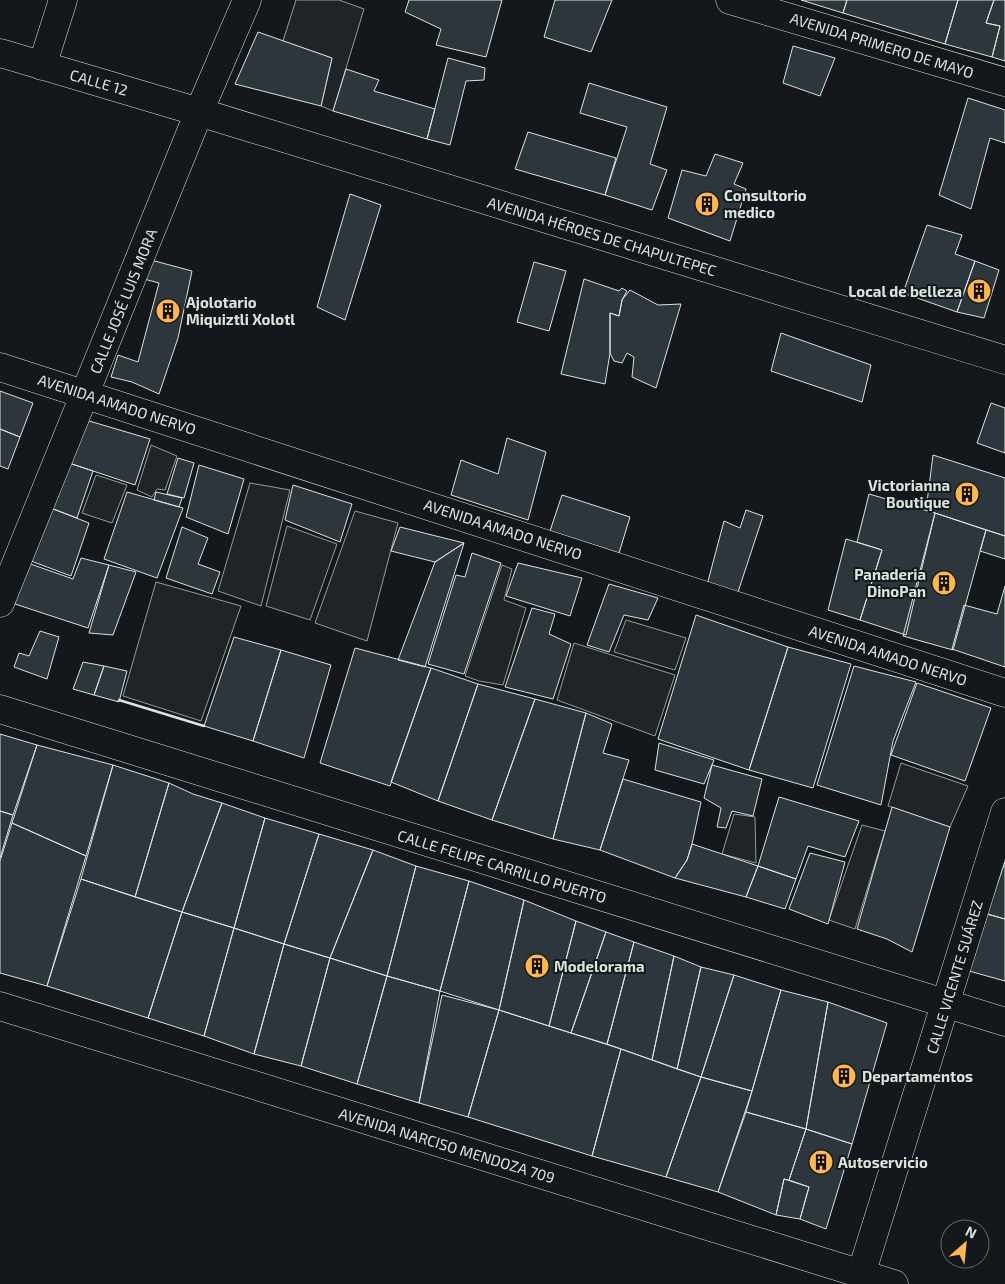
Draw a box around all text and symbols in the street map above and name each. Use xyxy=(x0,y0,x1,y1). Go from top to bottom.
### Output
street label: AVENIDA PRIMERO DE MAYO xyxy=(788,8,976,82)
street label: CALLE 12 xyxy=(68,65,130,99)
place label: Consultorio medico xyxy=(724,186,807,221)
building icon: Consultorio medico xyxy=(694,191,720,217)
street label: AVENIDA HÉROES DE CHAPULTEPEC xyxy=(485,193,719,280)
street label: CALLE JOSÉ LUIS MORA xyxy=(86,225,161,376)
building icon: Local de belleza xyxy=(966,278,992,304)
place label: Local de belleza xyxy=(848,282,962,300)
place label: Ajolotario Miquiztli Xolotl xyxy=(186,293,295,328)
building icon: Ajolotario Miquiztli Xolotl xyxy=(155,298,181,324)
street label: AVENIDA AMADO NERVO xyxy=(36,370,198,438)
place label: Victorianna Boutique xyxy=(868,476,950,511)
building icon: Victorianna Boutique xyxy=(954,481,980,507)
street label: AVENIDA AMADO NERVO xyxy=(422,495,584,563)
place label: Panaderia DinoPan xyxy=(854,565,926,600)
building icon: Panaderia DinoPan xyxy=(931,570,957,596)
street label: AVENIDA AMADO NERVO xyxy=(807,621,969,689)
street label: CALLE FELIPE CARRILLO PUERTO xyxy=(395,826,609,906)
street label: CALLE VICENTE SUÁREZ xyxy=(922,898,986,1056)
building icon: Modelorama xyxy=(524,953,550,979)
place label: Modelorama xyxy=(554,957,644,975)
building icon: Departamentos xyxy=(831,1063,857,1089)
place label: Departamentos xyxy=(862,1067,973,1085)
street label: AVENIDA NARCISO MENDOZA 709 xyxy=(337,1104,557,1186)
building icon: Autoservicio xyxy=(808,1149,834,1175)
place label: Autoservicio xyxy=(838,1153,928,1171)
north arrow xyxy=(940,1219,990,1269)
text: N xyxy=(963,1222,979,1242)

